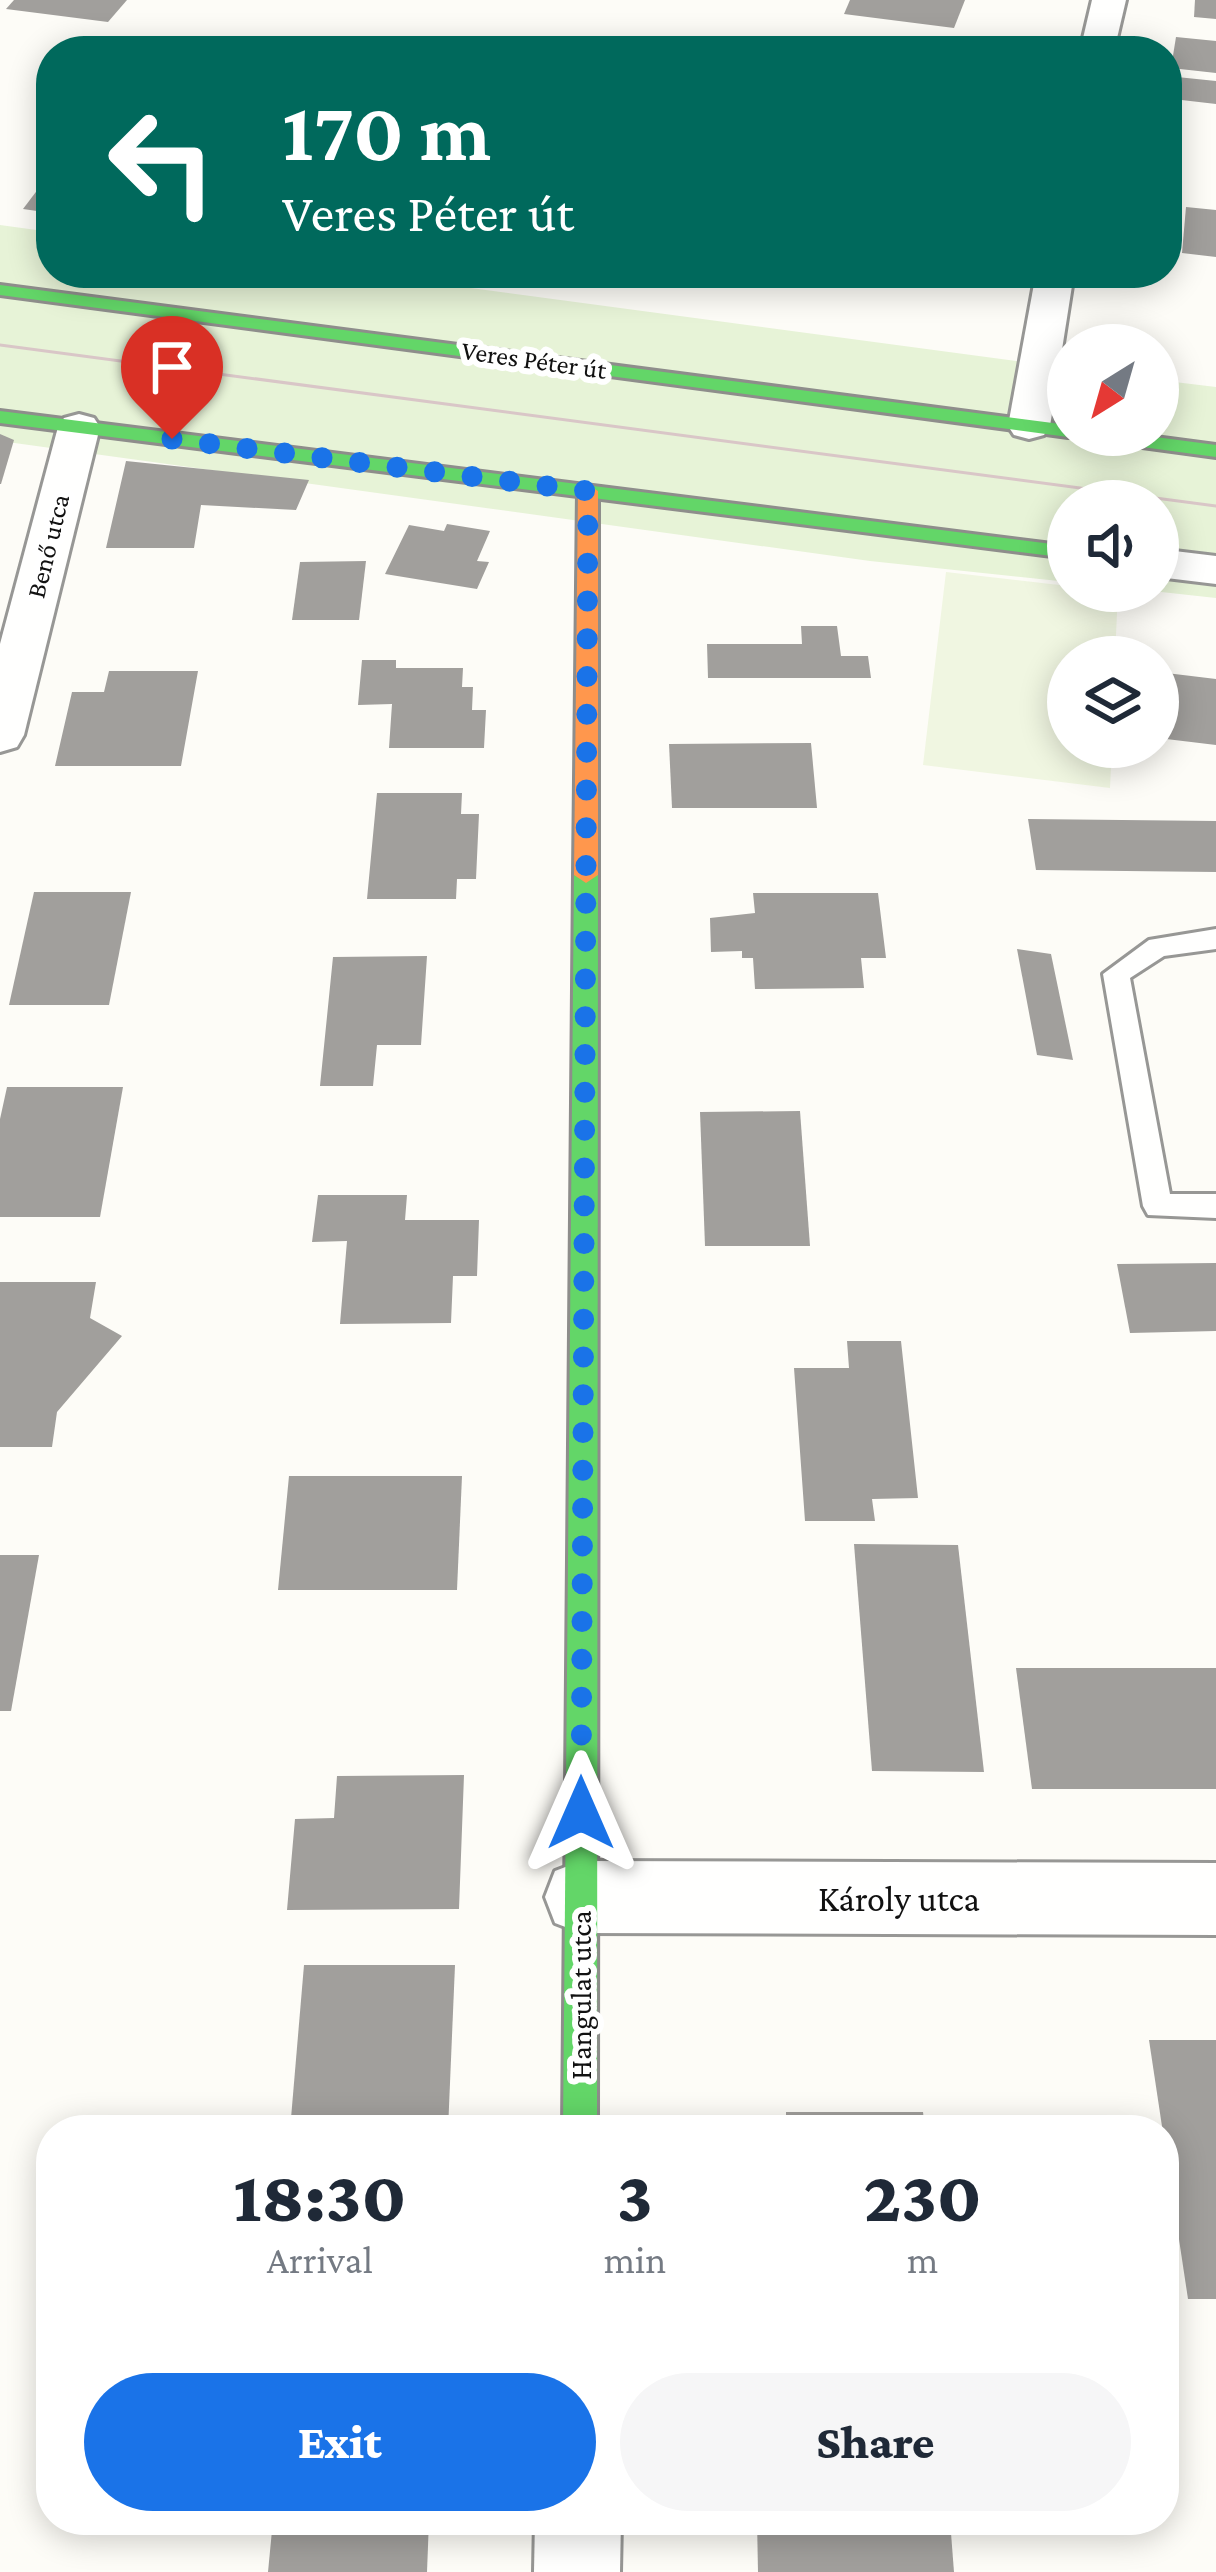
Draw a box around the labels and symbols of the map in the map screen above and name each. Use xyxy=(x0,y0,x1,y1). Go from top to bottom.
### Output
pin xyxy=(121,316,223,439)
north arrow xyxy=(1047,324,1179,456)
street label: Veres Péter út xyxy=(460,335,609,385)
street label: Benő utca xyxy=(21,491,75,601)
position arrow xyxy=(518,1750,644,1876)
street label: Károly utca xyxy=(818,1879,980,1919)
street label: Hangulat utca xyxy=(564,1910,598,2080)

